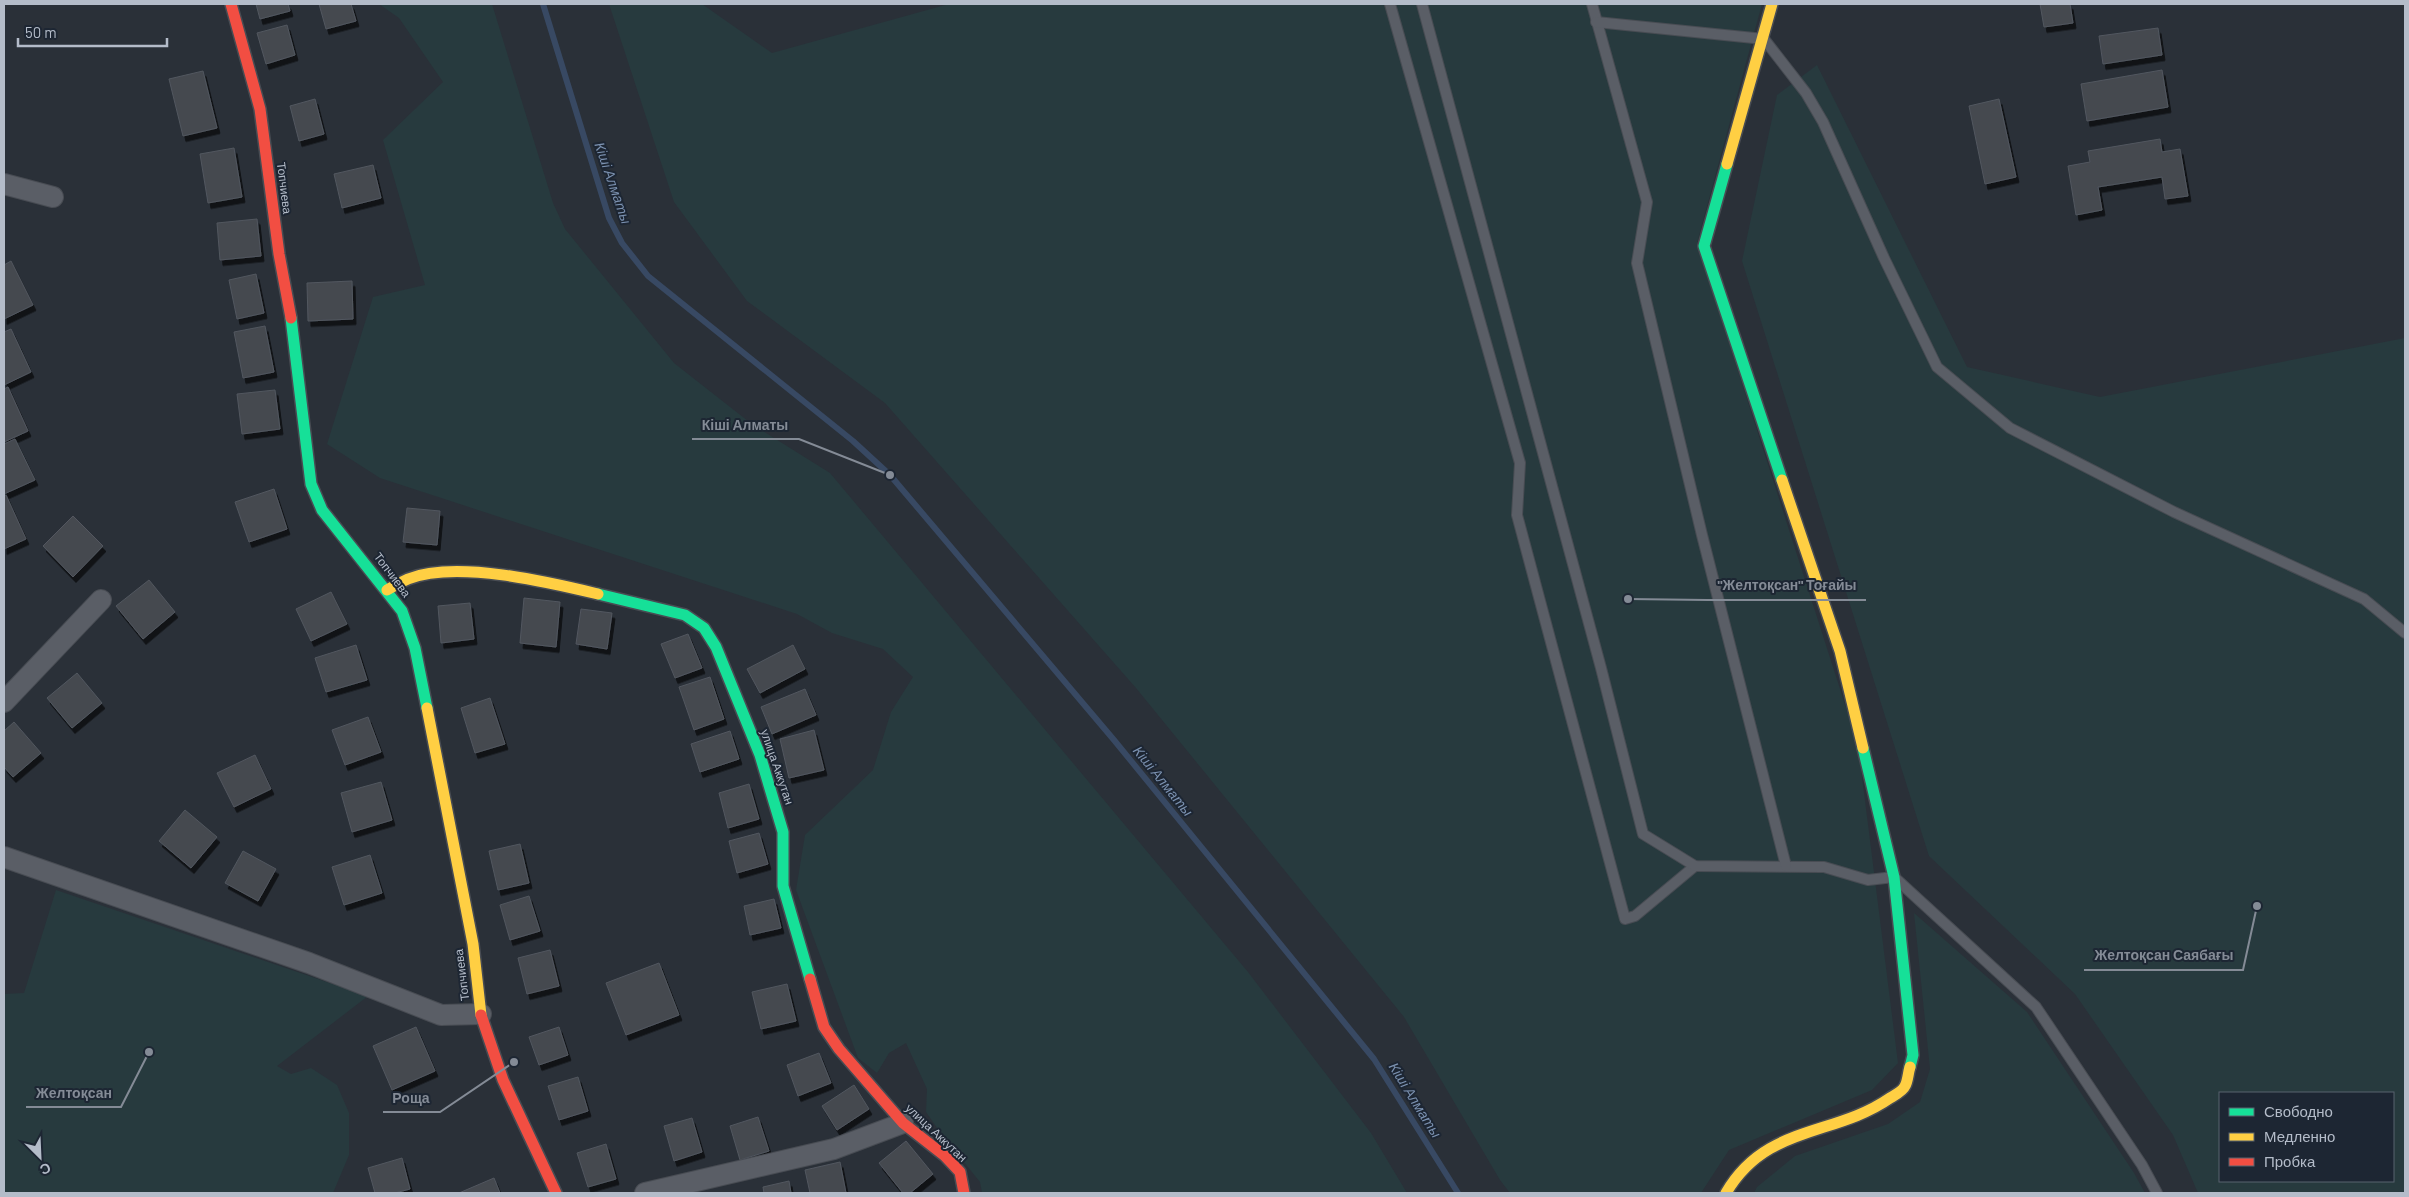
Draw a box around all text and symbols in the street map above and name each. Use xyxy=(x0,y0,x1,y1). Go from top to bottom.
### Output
scale bar xyxy=(18,15,166,47)
text: 50 m xyxy=(25,23,57,41)
water label: Кіші Алматы xyxy=(592,140,636,227)
street label: Топчиева xyxy=(275,161,295,215)
callout: Кіші Алматы xyxy=(692,410,799,439)
text: Кіші Алматы xyxy=(702,416,788,433)
street label: Топчиева xyxy=(372,549,414,600)
callout: "Желтоқсан" Тоғайы xyxy=(1707,571,1866,600)
text: "Желтоқсан" Тоғайы xyxy=(1717,576,1857,593)
street label: улица Аккутан xyxy=(758,727,797,806)
water label: Кіші Алматы xyxy=(1130,742,1197,820)
callout: Желтоқсан Саябағы xyxy=(2084,941,2243,970)
text: Желтоқсан Саябағы xyxy=(2093,946,2234,963)
street label: Топчиева xyxy=(451,948,471,1002)
water label: Кіші Алматы xyxy=(1386,1059,1446,1141)
callout: Желтоқсан xyxy=(26,1078,121,1107)
callout: Роща xyxy=(383,1083,440,1112)
text: Желтоқсан xyxy=(35,1084,112,1101)
text: Роща xyxy=(392,1089,430,1106)
legend xyxy=(2219,1092,2394,1182)
street label: улица Аккутан xyxy=(902,1100,970,1165)
text: Свободно xyxy=(2264,1102,2333,1120)
text: Медленно xyxy=(2264,1127,2335,1145)
north arrow xyxy=(15,1132,65,1182)
text: Пробка xyxy=(2264,1152,2316,1170)
text: С xyxy=(37,1160,54,1179)

